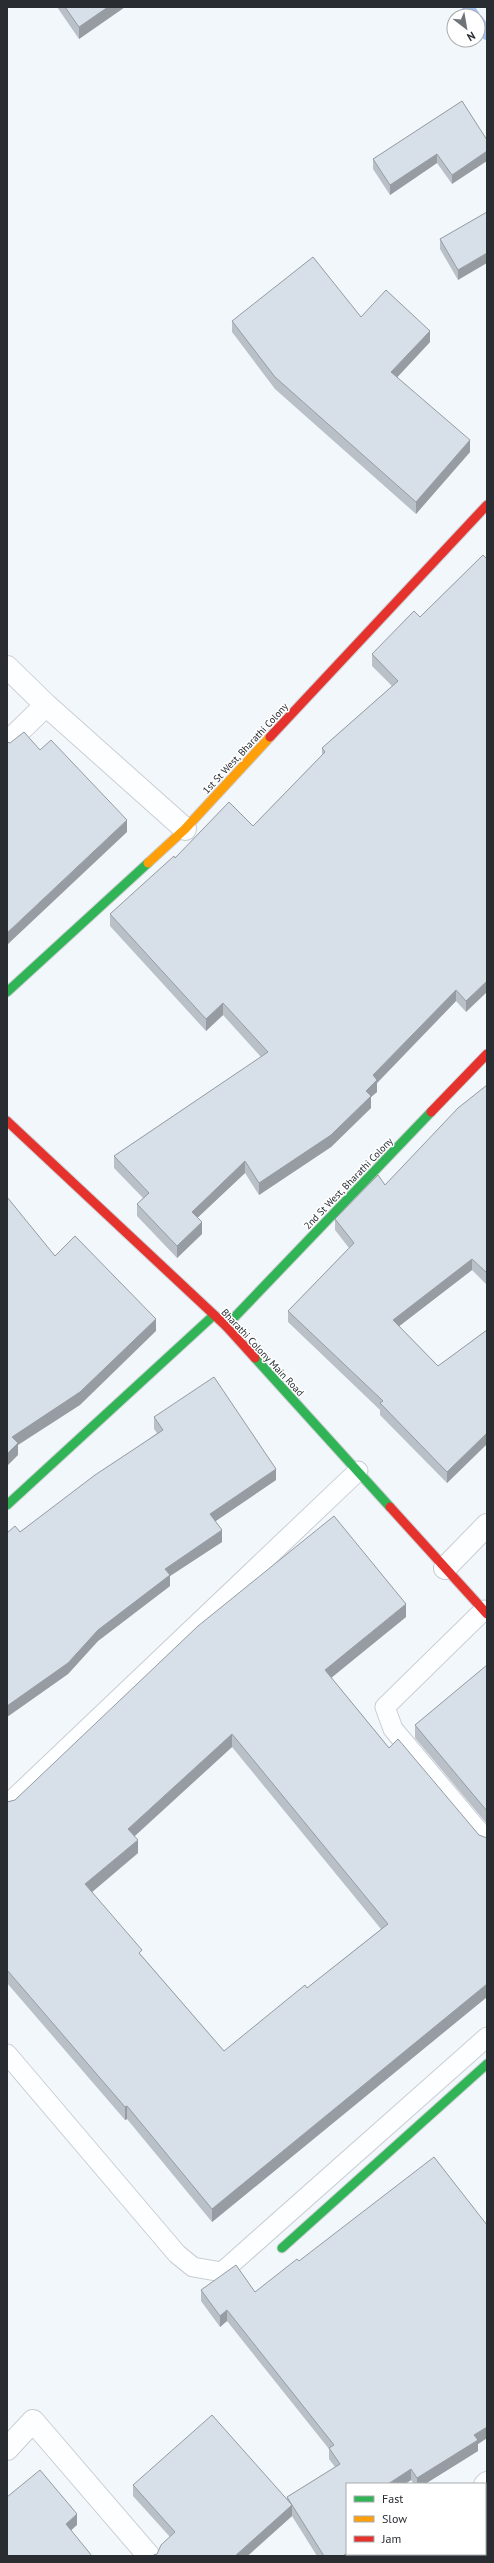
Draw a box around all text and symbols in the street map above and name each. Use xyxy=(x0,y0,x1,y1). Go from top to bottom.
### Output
north arrow xyxy=(446,8,486,48)
text: N xyxy=(464,29,478,44)
street label: 1st St West, Bharathi Colony xyxy=(200,700,291,797)
street label: 2nd St West, Bharathi Colony xyxy=(301,1134,396,1232)
street label: Bharathi Colony Main Road xyxy=(219,1306,307,1399)
legend xyxy=(346,2483,486,2555)
text: Fast xyxy=(382,2491,403,2506)
text: Slow xyxy=(382,2511,407,2526)
text: Jam xyxy=(381,2531,401,2546)

